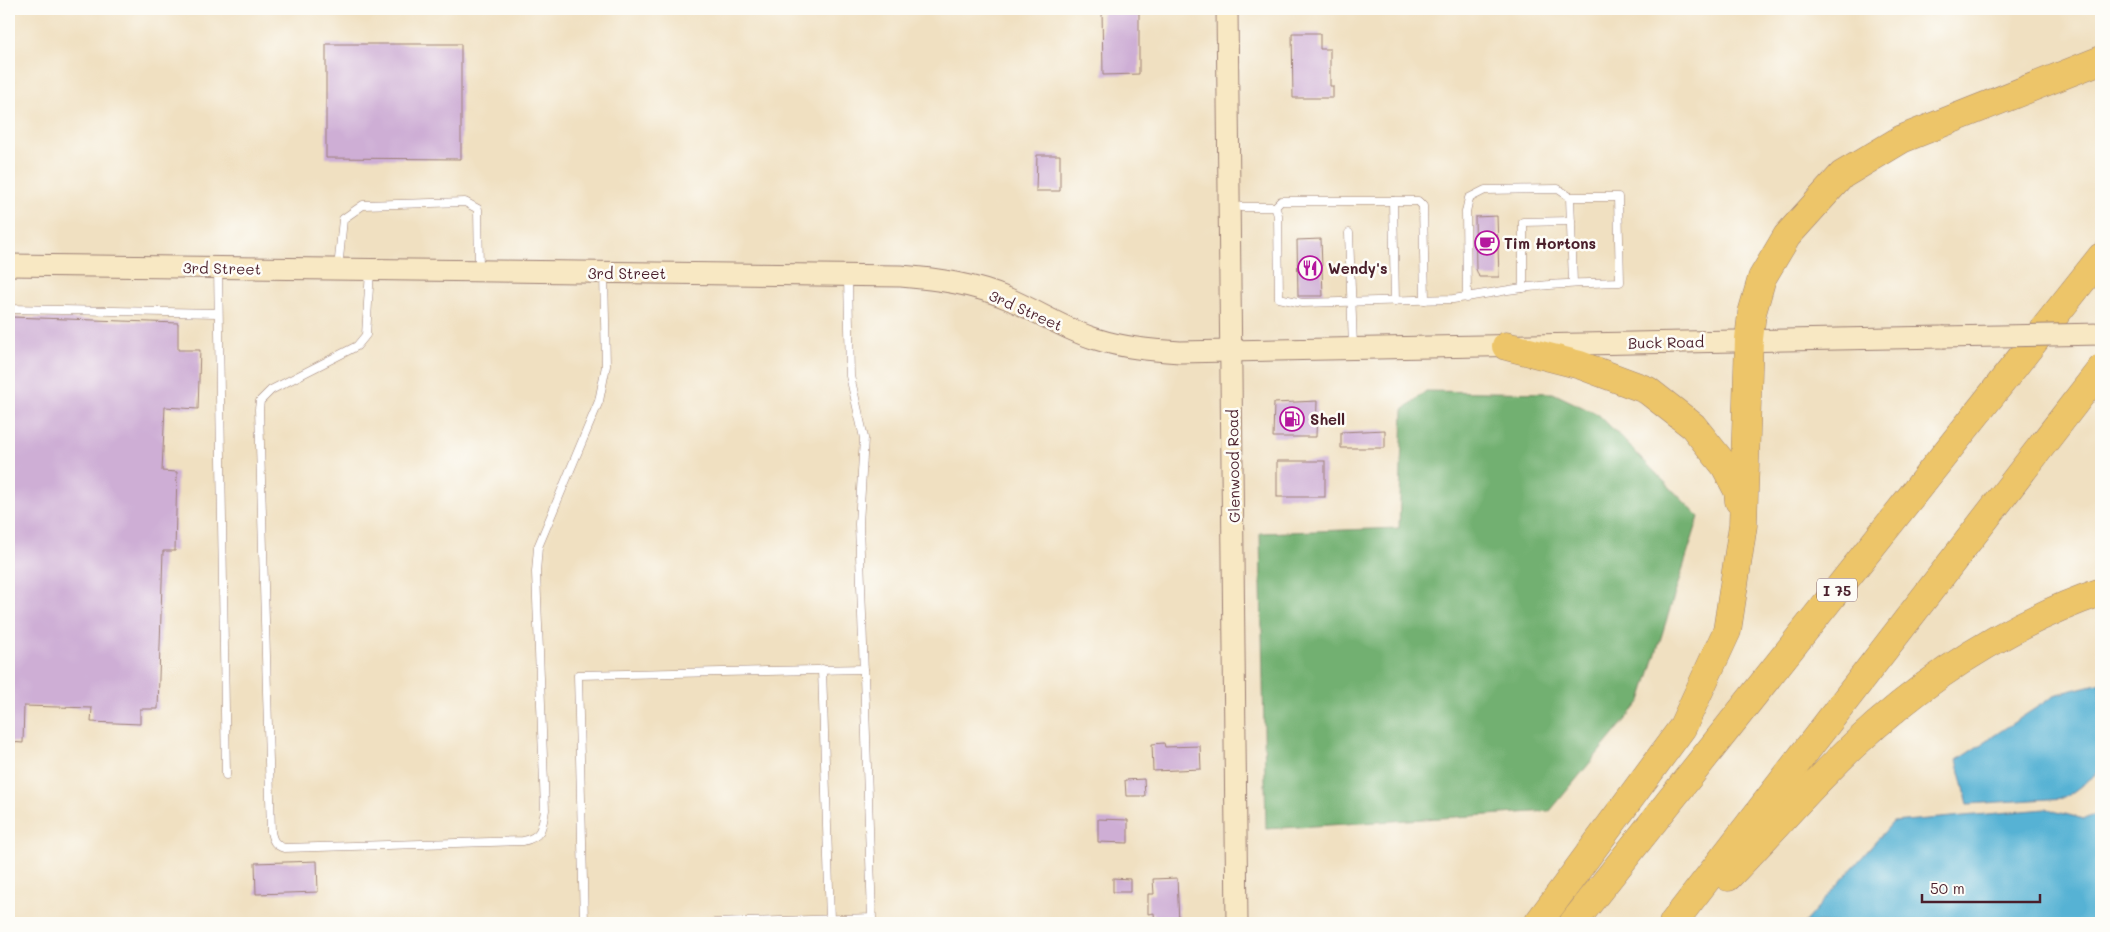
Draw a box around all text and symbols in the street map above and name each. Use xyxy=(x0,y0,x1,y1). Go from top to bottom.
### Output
cafe icon: Tim Hortons xyxy=(1474,230,1500,256)
place label: Tim Hortons xyxy=(1504,233,1596,253)
restaurant icon: Wendy's xyxy=(1297,255,1323,281)
street label: 3rd Street xyxy=(183,257,261,279)
place label: Wendy's xyxy=(1328,258,1388,278)
street label: 3rd Street xyxy=(588,263,666,283)
street label: 3rd Street xyxy=(986,285,1066,335)
street label: Buck Road xyxy=(1628,331,1704,353)
fuel station icon: Shell xyxy=(1279,406,1305,432)
street label: Glenwood Road xyxy=(1222,409,1244,523)
place label: Shell xyxy=(1310,409,1345,429)
road number: I 75 xyxy=(1817,578,1857,602)
scale bar xyxy=(1922,872,2040,904)
text: 50 m xyxy=(1930,878,1965,898)

